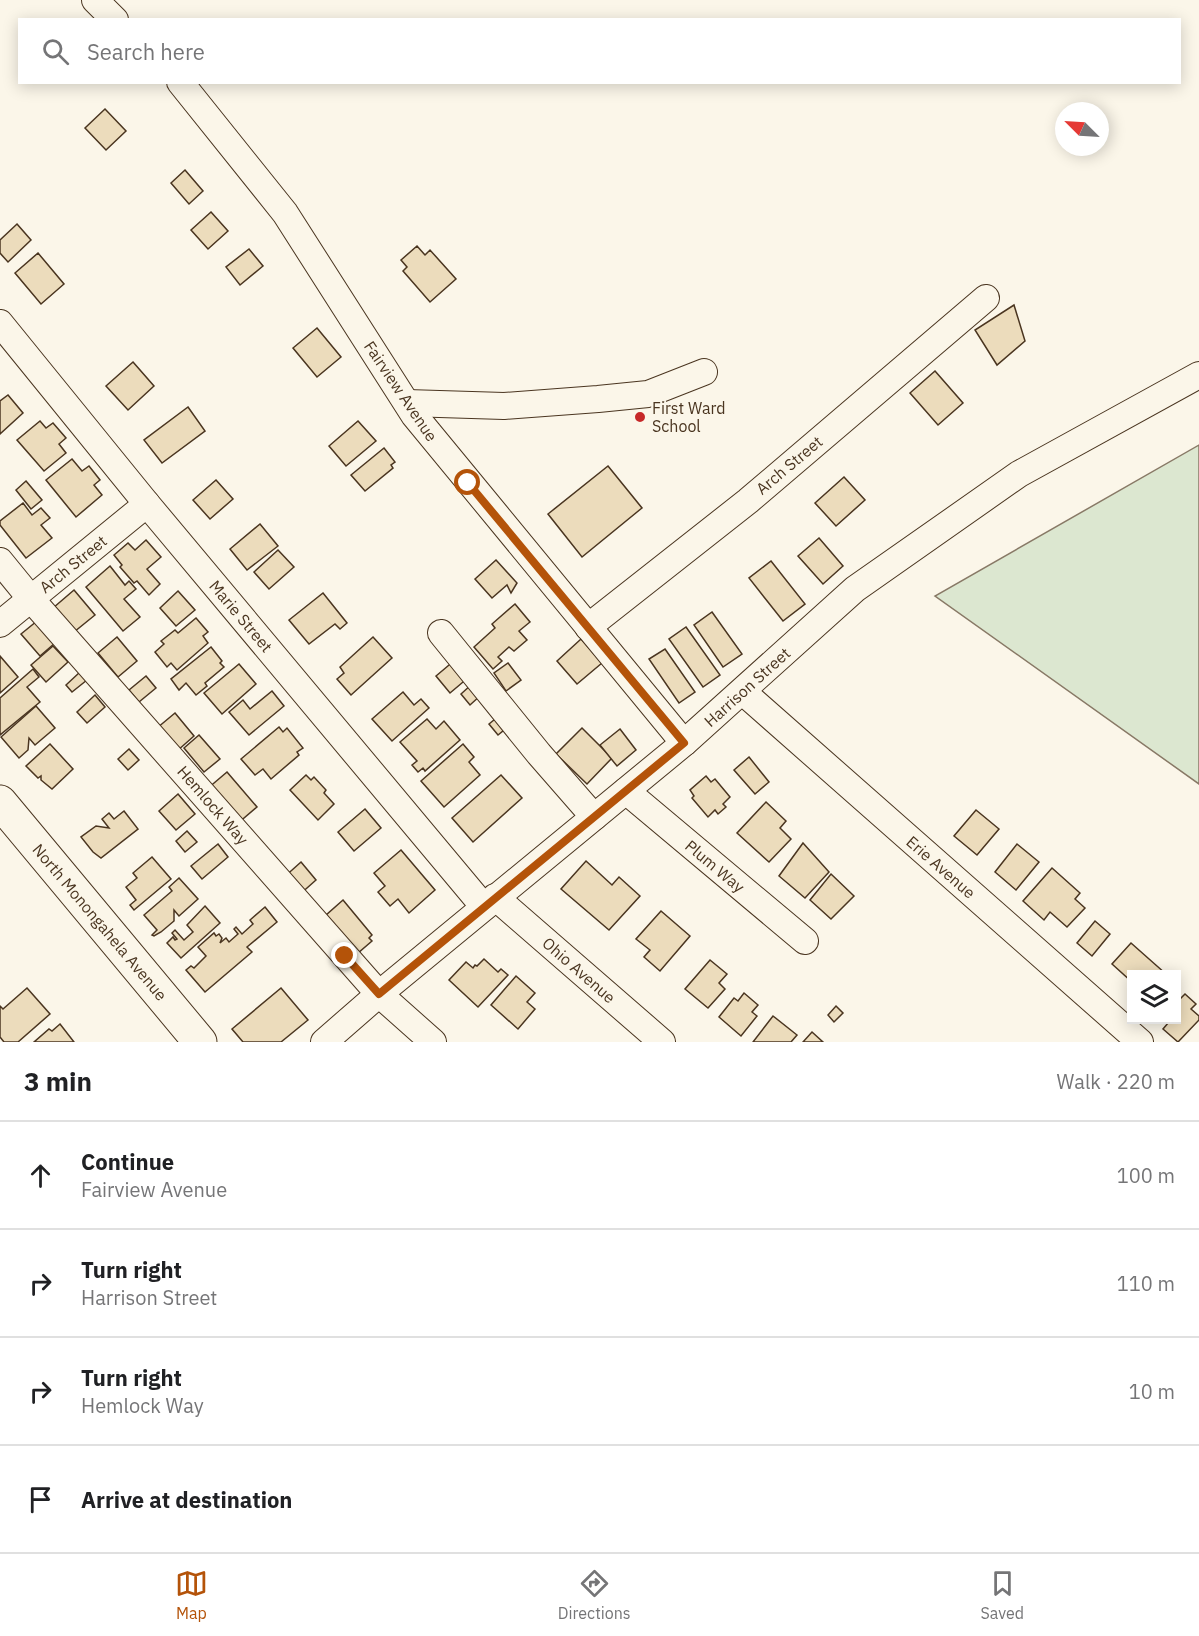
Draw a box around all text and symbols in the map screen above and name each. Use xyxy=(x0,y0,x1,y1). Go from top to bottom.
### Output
search box xyxy=(18,18,1181,84)
icon: search xyxy=(39,35,72,68)
text: Search here xyxy=(87,37,205,66)
north arrow xyxy=(1055,102,1109,156)
street label: Fairview Avenue xyxy=(360,337,442,445)
place label: First Ward School xyxy=(652,398,726,436)
marker: First Ward School xyxy=(633,410,647,424)
street label: Arch Street xyxy=(752,431,826,499)
route start xyxy=(454,469,480,495)
street label: Arch Street xyxy=(35,531,111,597)
street label: Marie Street xyxy=(205,576,277,656)
street label: Harrison Street xyxy=(700,643,794,731)
street label: Hemlock Way xyxy=(173,761,253,849)
street label: Erie Avenue xyxy=(902,832,980,903)
street label: Plum Way xyxy=(681,835,749,897)
street label: North Monongahela Avenue xyxy=(28,839,172,1005)
street label: Ohio Avenue xyxy=(538,933,620,1007)
route end xyxy=(331,942,357,968)
map controls xyxy=(1127,970,1181,1024)
button: layers xyxy=(1127,970,1181,1024)
text: 3 min xyxy=(24,1064,92,1098)
text: Walk · 220 m xyxy=(1057,1068,1175,1095)
text: Continue xyxy=(81,1147,174,1176)
icon: ahead xyxy=(24,1159,57,1192)
text: 100 m xyxy=(1117,1162,1175,1189)
text: Fairview Avenue xyxy=(81,1176,227,1203)
text: Turn right xyxy=(81,1255,182,1284)
icon: right xyxy=(24,1267,57,1300)
text: 110 m xyxy=(1117,1270,1175,1297)
text: Harrison Street xyxy=(81,1284,217,1311)
text: Turn right xyxy=(81,1363,182,1392)
icon: right xyxy=(24,1375,57,1408)
text: 10 m xyxy=(1129,1378,1175,1405)
text: Hemlock Way xyxy=(81,1392,204,1419)
icon: arrive xyxy=(24,1483,57,1516)
text: Arrive at destination xyxy=(81,1485,292,1514)
tab: Map xyxy=(175,1567,208,1623)
tab: Directions xyxy=(558,1567,631,1623)
tab: Saved xyxy=(981,1567,1024,1623)

